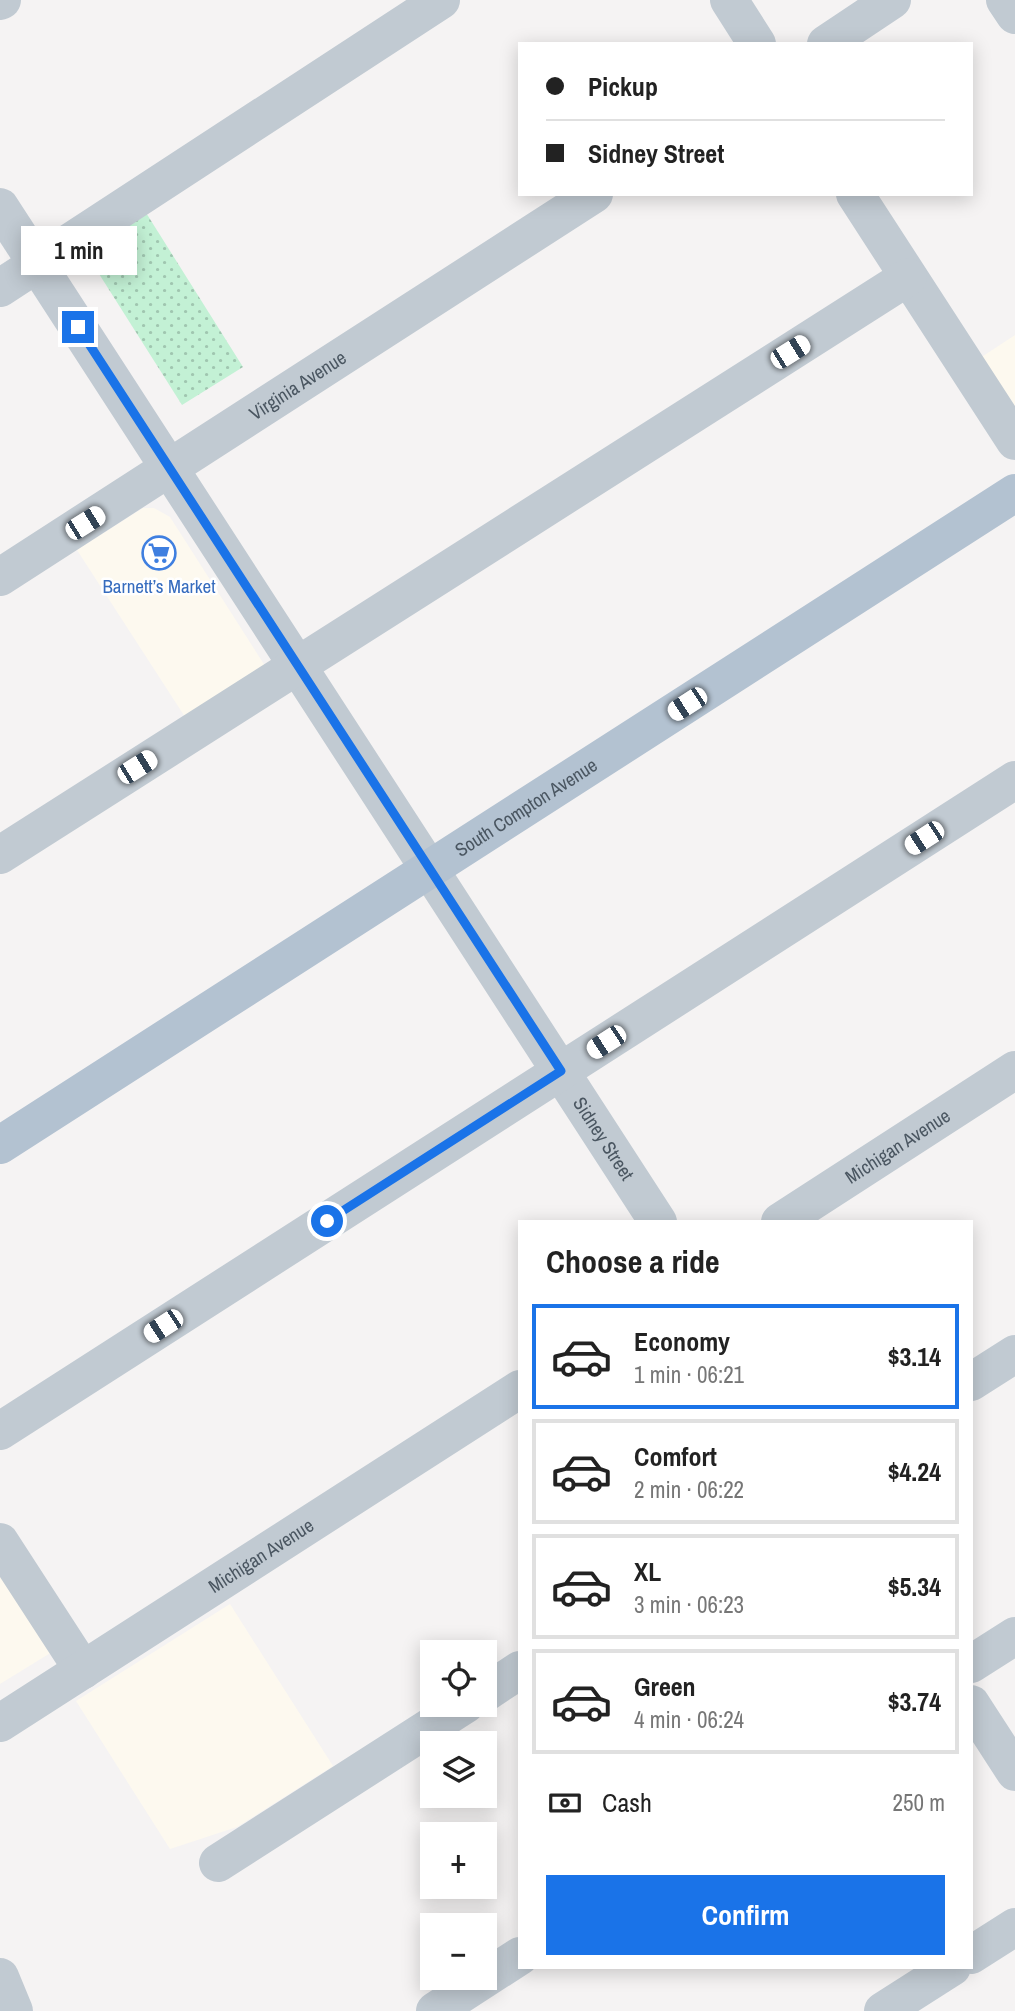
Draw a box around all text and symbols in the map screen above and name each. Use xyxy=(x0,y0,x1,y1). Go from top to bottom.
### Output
text: Pickup xyxy=(588,69,658,104)
text: Sidney Street xyxy=(588,136,724,171)
callout: 1 min xyxy=(20,226,136,274)
text: 1 min xyxy=(54,235,104,266)
route end xyxy=(62,311,94,343)
car xyxy=(767,332,814,372)
street label: Virginia Avenue xyxy=(244,344,351,426)
car xyxy=(62,503,109,543)
supermarket icon: Barnett’s Market xyxy=(140,534,178,572)
place label: Barnett’s Market xyxy=(102,573,216,599)
car xyxy=(664,684,711,724)
car xyxy=(114,747,161,787)
street label: South Compton Avenue xyxy=(450,752,602,863)
car xyxy=(901,818,948,858)
car xyxy=(583,1022,630,1062)
street label: Sidney Street xyxy=(567,1092,641,1186)
street label: Michigan Avenue xyxy=(840,1102,955,1190)
route start xyxy=(311,1205,343,1237)
text: Choose a ride xyxy=(546,1240,720,1283)
car xyxy=(140,1306,187,1346)
text: Economy xyxy=(634,1324,730,1359)
icon: car xyxy=(550,1325,613,1388)
text: $3.14 xyxy=(888,1339,941,1374)
text: 1 min · 06:21 xyxy=(634,1359,744,1390)
text: Comfort xyxy=(634,1439,717,1474)
icon: car xyxy=(550,1440,613,1503)
text: $4.24 xyxy=(888,1454,941,1489)
text: 2 min · 06:22 xyxy=(634,1474,744,1505)
street label: Michigan Avenue xyxy=(203,1512,318,1599)
text: XL xyxy=(634,1554,661,1589)
icon: car xyxy=(550,1555,613,1618)
text: $5.34 xyxy=(888,1569,941,1604)
text: 3 min · 06:23 xyxy=(634,1589,744,1620)
map controls xyxy=(420,1640,497,1990)
button: locate xyxy=(420,1640,497,1717)
text: Green xyxy=(634,1669,696,1704)
icon: car xyxy=(550,1670,613,1733)
text: $3.74 xyxy=(888,1684,941,1719)
text: 4 min · 06:24 xyxy=(634,1704,744,1735)
button: layers xyxy=(420,1731,497,1808)
icon: cash xyxy=(546,1784,584,1822)
text: Cash xyxy=(602,1785,652,1820)
text: 250 m xyxy=(893,1787,945,1818)
button: + xyxy=(420,1822,497,1899)
button: Confirm xyxy=(546,1875,945,1955)
button: − xyxy=(420,1913,497,1990)

